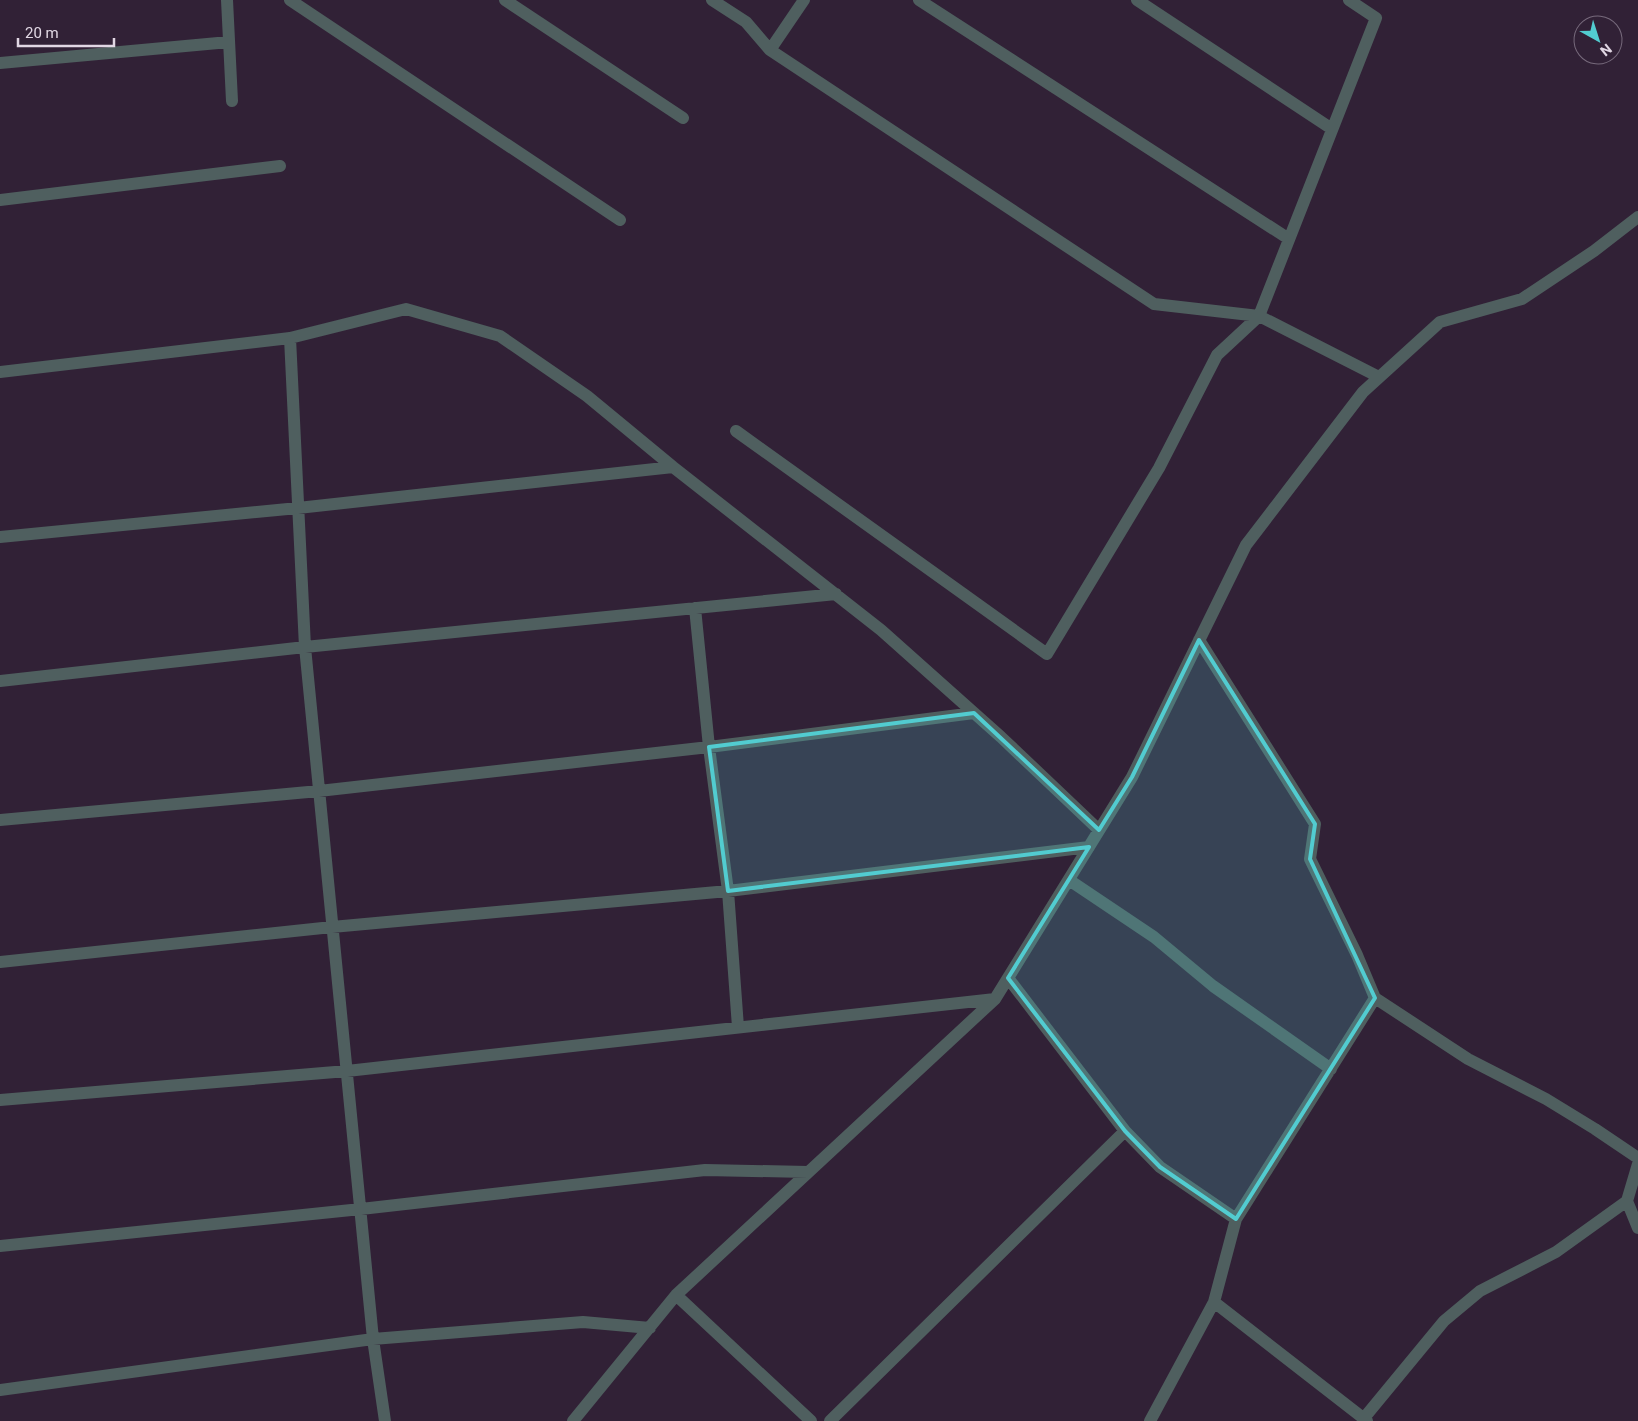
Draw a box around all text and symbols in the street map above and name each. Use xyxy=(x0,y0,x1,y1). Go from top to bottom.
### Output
scale bar xyxy=(18,15,114,47)
north arrow xyxy=(1573,15,1623,65)
text: 20 m xyxy=(25,24,59,42)
text: N xyxy=(1597,41,1615,59)

